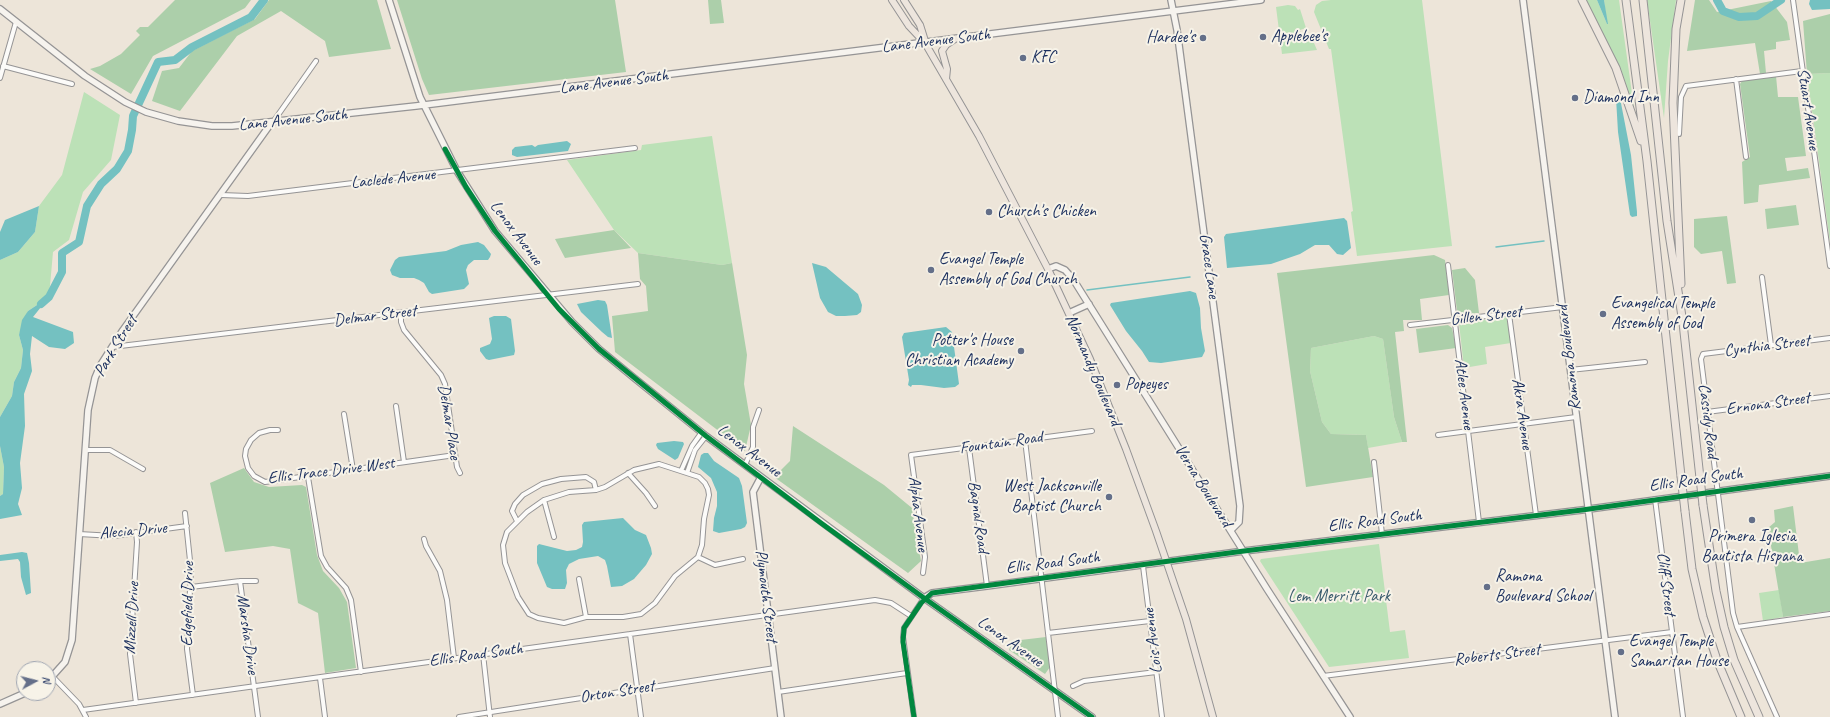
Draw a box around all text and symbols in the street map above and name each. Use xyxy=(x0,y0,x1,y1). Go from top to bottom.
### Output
street label: Lane Avenue South xyxy=(881,24,991,58)
place label: Applebee's xyxy=(1271,27,1327,47)
place label: Hardee's xyxy=(1146,28,1195,48)
marker: Applebee's xyxy=(1258,32,1268,42)
marker: Hardee's xyxy=(1198,33,1208,43)
place label: KFC xyxy=(1031,48,1056,68)
marker: KFC xyxy=(1018,53,1028,63)
street label: Lane Avenue South xyxy=(559,65,669,99)
street label: Stuart Avenue xyxy=(1792,67,1824,151)
place label: Diamond Inn xyxy=(1583,88,1659,108)
marker: Diamond Inn xyxy=(1570,93,1580,103)
street label: Lane Avenue South xyxy=(238,104,348,136)
street label: Laclede Avenue xyxy=(350,164,436,194)
street label: Lenox Avenue xyxy=(485,197,547,269)
place label: Church's Chicken xyxy=(997,202,1096,222)
marker: Church's Chicken xyxy=(984,207,994,217)
street label: Grace Lane xyxy=(1194,232,1224,300)
place label: Evangel Temple Assembly of God Church xyxy=(939,250,1077,290)
marker: Evangel Temple Assembly of God Church xyxy=(926,265,936,275)
place label: Evangelical Temple Assembly of God xyxy=(1611,294,1714,334)
street label: Delmar Street xyxy=(333,301,417,331)
street label: Gillen Street xyxy=(1449,302,1523,330)
street label: Ramona Boulevard xyxy=(1552,304,1586,412)
marker: Evangelical Temple Assembly of God xyxy=(1598,309,1608,319)
street label: Normandy Boulevard xyxy=(1060,311,1126,429)
street label: Park Street xyxy=(90,312,142,380)
place label: Potter's House Christian Academy xyxy=(905,331,1013,371)
street label: Cynthia Street xyxy=(1723,331,1811,361)
marker: Potter's House Christian Academy xyxy=(1016,346,1026,356)
street label: Atlee Avenue xyxy=(1450,357,1478,431)
place label: Popeyes xyxy=(1125,375,1167,395)
street label: Akra Avenue xyxy=(1507,377,1537,451)
marker: Popeyes xyxy=(1112,380,1122,390)
street label: Cassidy Road xyxy=(1693,382,1723,460)
street label: Delmar Place xyxy=(433,383,465,461)
street label: Ernona Street xyxy=(1725,388,1811,420)
street label: Lenox Avenue xyxy=(713,420,785,482)
street label: Fountain Road xyxy=(958,427,1044,459)
street label: Verna Boulevard xyxy=(1170,441,1236,531)
street label: Ellis Trace Drive West xyxy=(267,453,395,489)
street label: Ellis Road South xyxy=(1648,463,1744,497)
street label: Alpha Avenue xyxy=(903,475,933,553)
place label: West Jacksonville Baptist Church xyxy=(1003,477,1101,517)
street label: Bagnal Road xyxy=(963,480,993,554)
marker: West Jacksonville Baptist Church xyxy=(1104,492,1114,502)
street label: Ellis Road South xyxy=(1327,505,1423,537)
marker: Primera Iglesia Bautista Hispana xyxy=(1747,515,1757,525)
street label: Alecia Drive xyxy=(98,518,168,544)
place label: Primera Iglesia Bautista Hispana xyxy=(1702,527,1802,567)
street label: Ellis Road South xyxy=(1005,547,1101,579)
street label: Plymouth Street xyxy=(750,549,782,643)
street label: Cliff Street xyxy=(1652,551,1680,617)
street label: Edgefield Drive xyxy=(177,561,199,647)
place label: Ramona Boulevard School xyxy=(1495,567,1591,607)
street label: Mizzell Drive xyxy=(120,581,144,655)
marker: Ramona Boulevard School xyxy=(1482,582,1492,592)
park label: Lem Merritt Park xyxy=(1288,587,1390,607)
street label: Marsha Drive xyxy=(231,593,263,675)
street label: Lois Avenue xyxy=(1139,607,1167,675)
street label: Lenox Avenue xyxy=(973,612,1047,672)
place label: Evangel Temple Samaritan House xyxy=(1629,632,1728,672)
street label: Ellis Road South xyxy=(428,638,524,672)
street label: Roberts Street xyxy=(1453,640,1541,670)
marker: Evangel Temple Samaritan House xyxy=(1616,647,1626,657)
north arrow xyxy=(16,661,56,701)
text: N xyxy=(40,675,54,684)
street label: Orton Street xyxy=(578,676,656,708)

